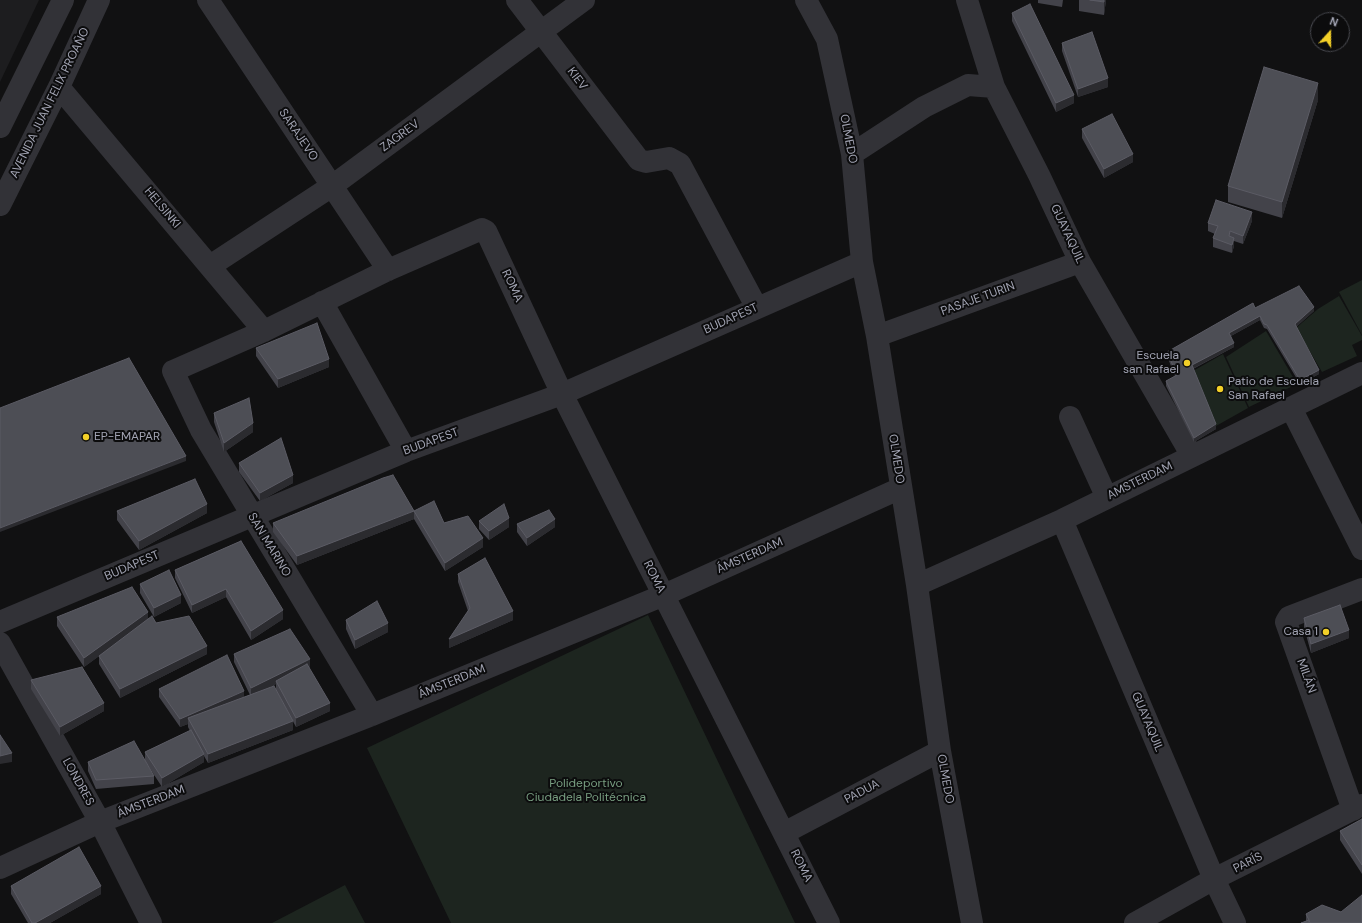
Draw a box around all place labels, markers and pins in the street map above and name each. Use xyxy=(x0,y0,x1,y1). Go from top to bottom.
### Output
place label: Escuela san Rafael xyxy=(1123,349,1179,377)
marker: Escuela san Rafael xyxy=(1182,358,1192,368)
place label: Patio de Escuela San Rafael xyxy=(1228,375,1319,403)
marker: Patio de Escuela San Rafael xyxy=(1215,384,1225,394)
place label: EP-EMAPAR xyxy=(94,430,160,444)
marker: EP-EMAPAR xyxy=(81,432,91,442)
place label: Casa 1 xyxy=(1283,625,1318,639)
marker: Casa 1 xyxy=(1321,627,1331,637)

